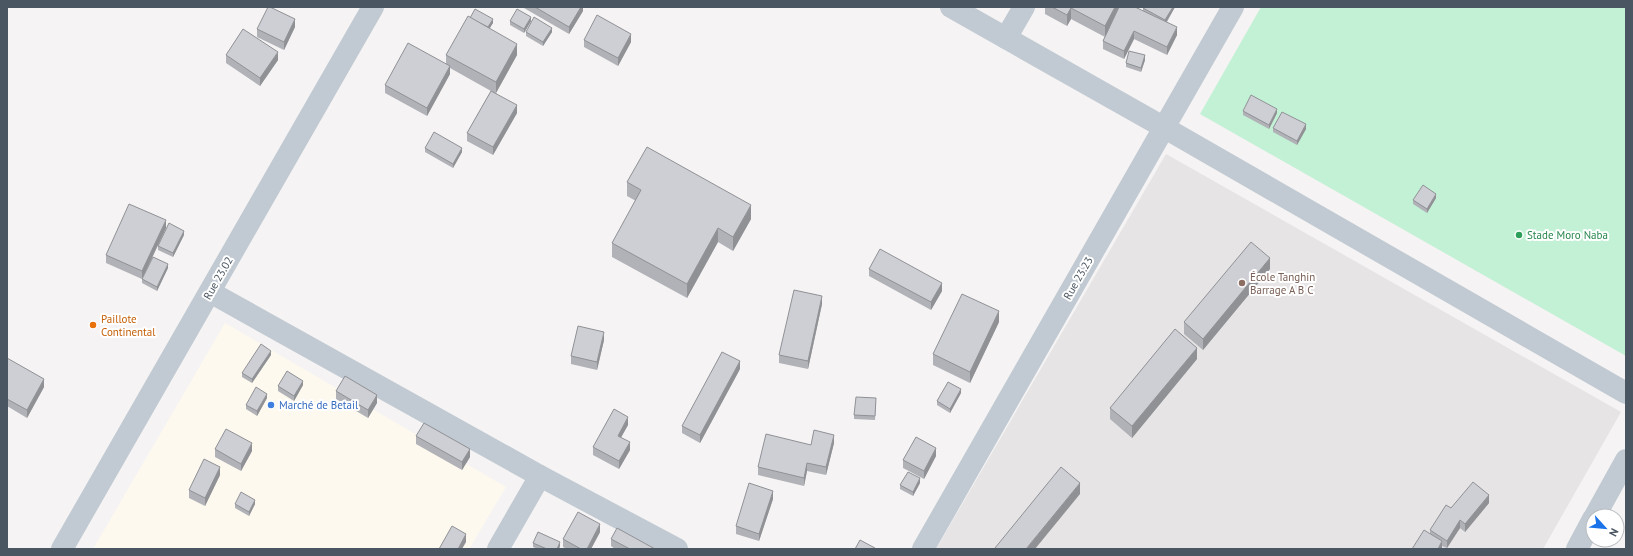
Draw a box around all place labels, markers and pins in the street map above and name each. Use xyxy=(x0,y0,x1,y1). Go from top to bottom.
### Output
place label: Stade Moro Naba xyxy=(1527,228,1608,242)
marker: Stade Moro Naba xyxy=(1514,230,1524,240)
place label: École Tanghin Barrage A B C xyxy=(1250,270,1315,297)
marker: École Tanghin Barrage A B C xyxy=(1237,278,1247,288)
place label: Paillote Continental xyxy=(101,312,156,339)
marker: Paillote Continental xyxy=(88,320,98,330)
place label: Marché de Betail xyxy=(279,398,359,412)
marker: Marché de Betail xyxy=(266,400,276,410)

